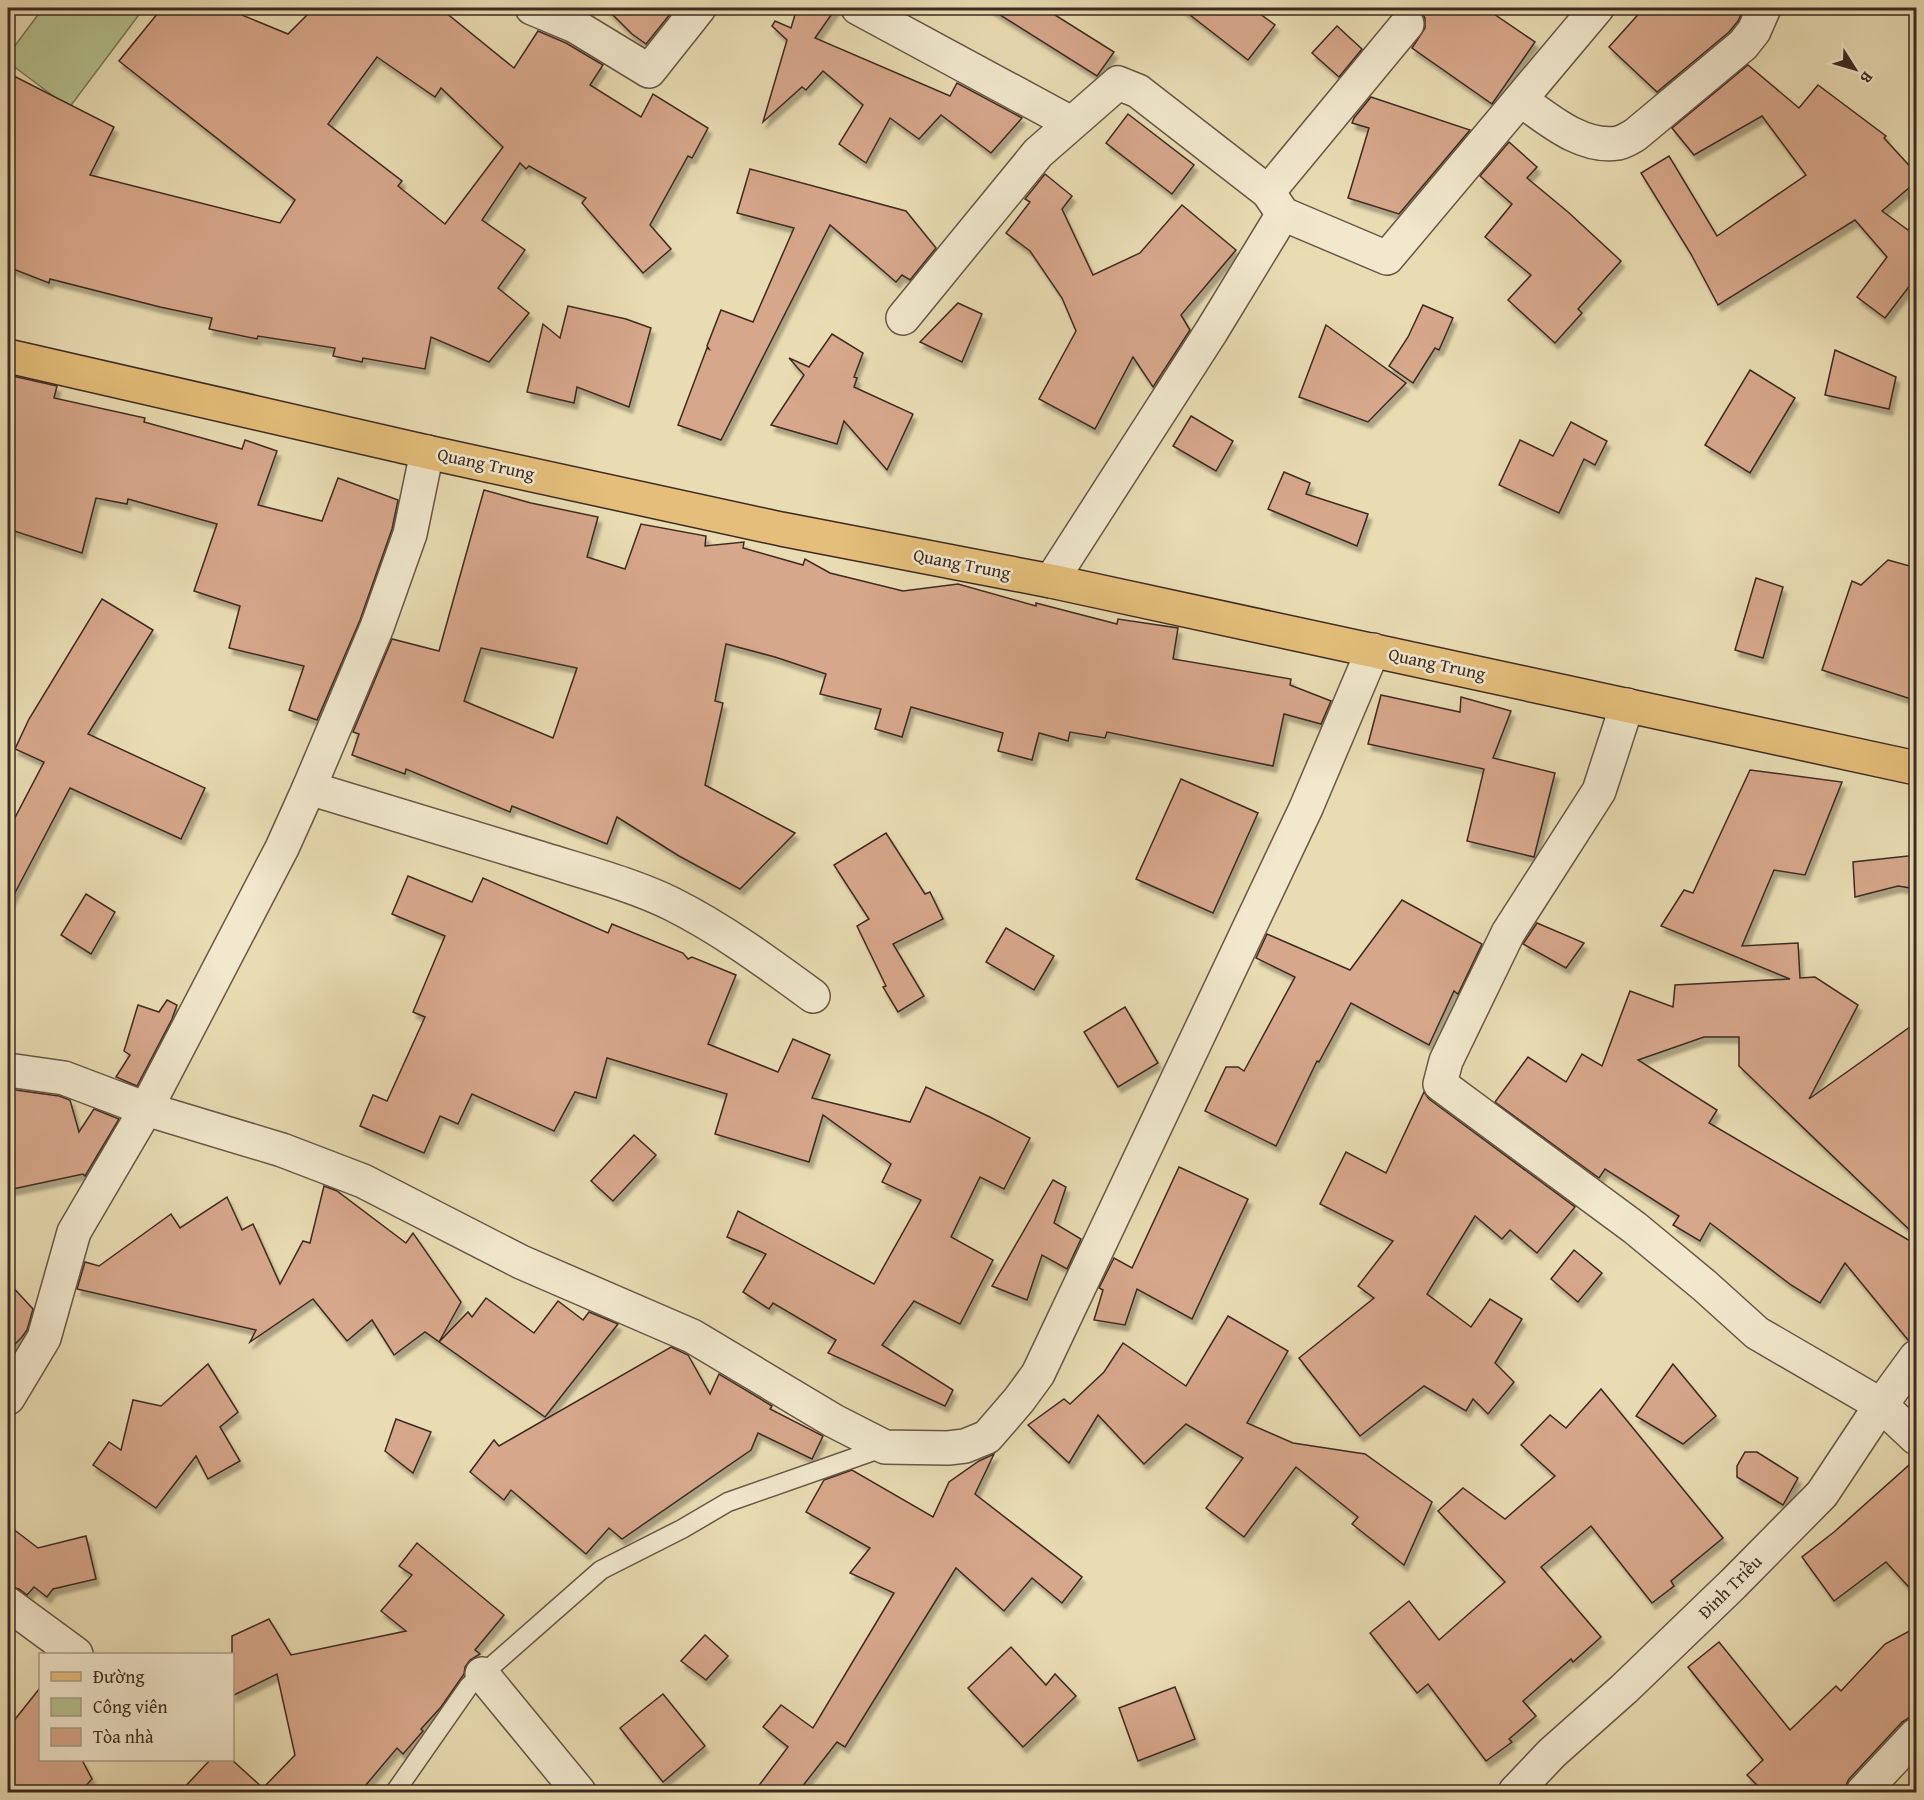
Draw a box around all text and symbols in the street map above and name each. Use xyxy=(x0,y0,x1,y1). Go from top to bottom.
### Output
north arrow xyxy=(1825,39,1885,99)
text: B xyxy=(1854,67,1880,89)
street label: Quang Trung xyxy=(435,440,537,487)
street label: Quang Trung xyxy=(911,541,1013,586)
street label: Quang Trung xyxy=(1386,640,1488,687)
street label: Đinh Triều xyxy=(1691,1548,1768,1625)
legend xyxy=(39,1653,234,1761)
text: Đường xyxy=(93,1663,144,1690)
text: Công viên xyxy=(93,1693,168,1720)
text: Tòa nhà xyxy=(93,1723,154,1750)

